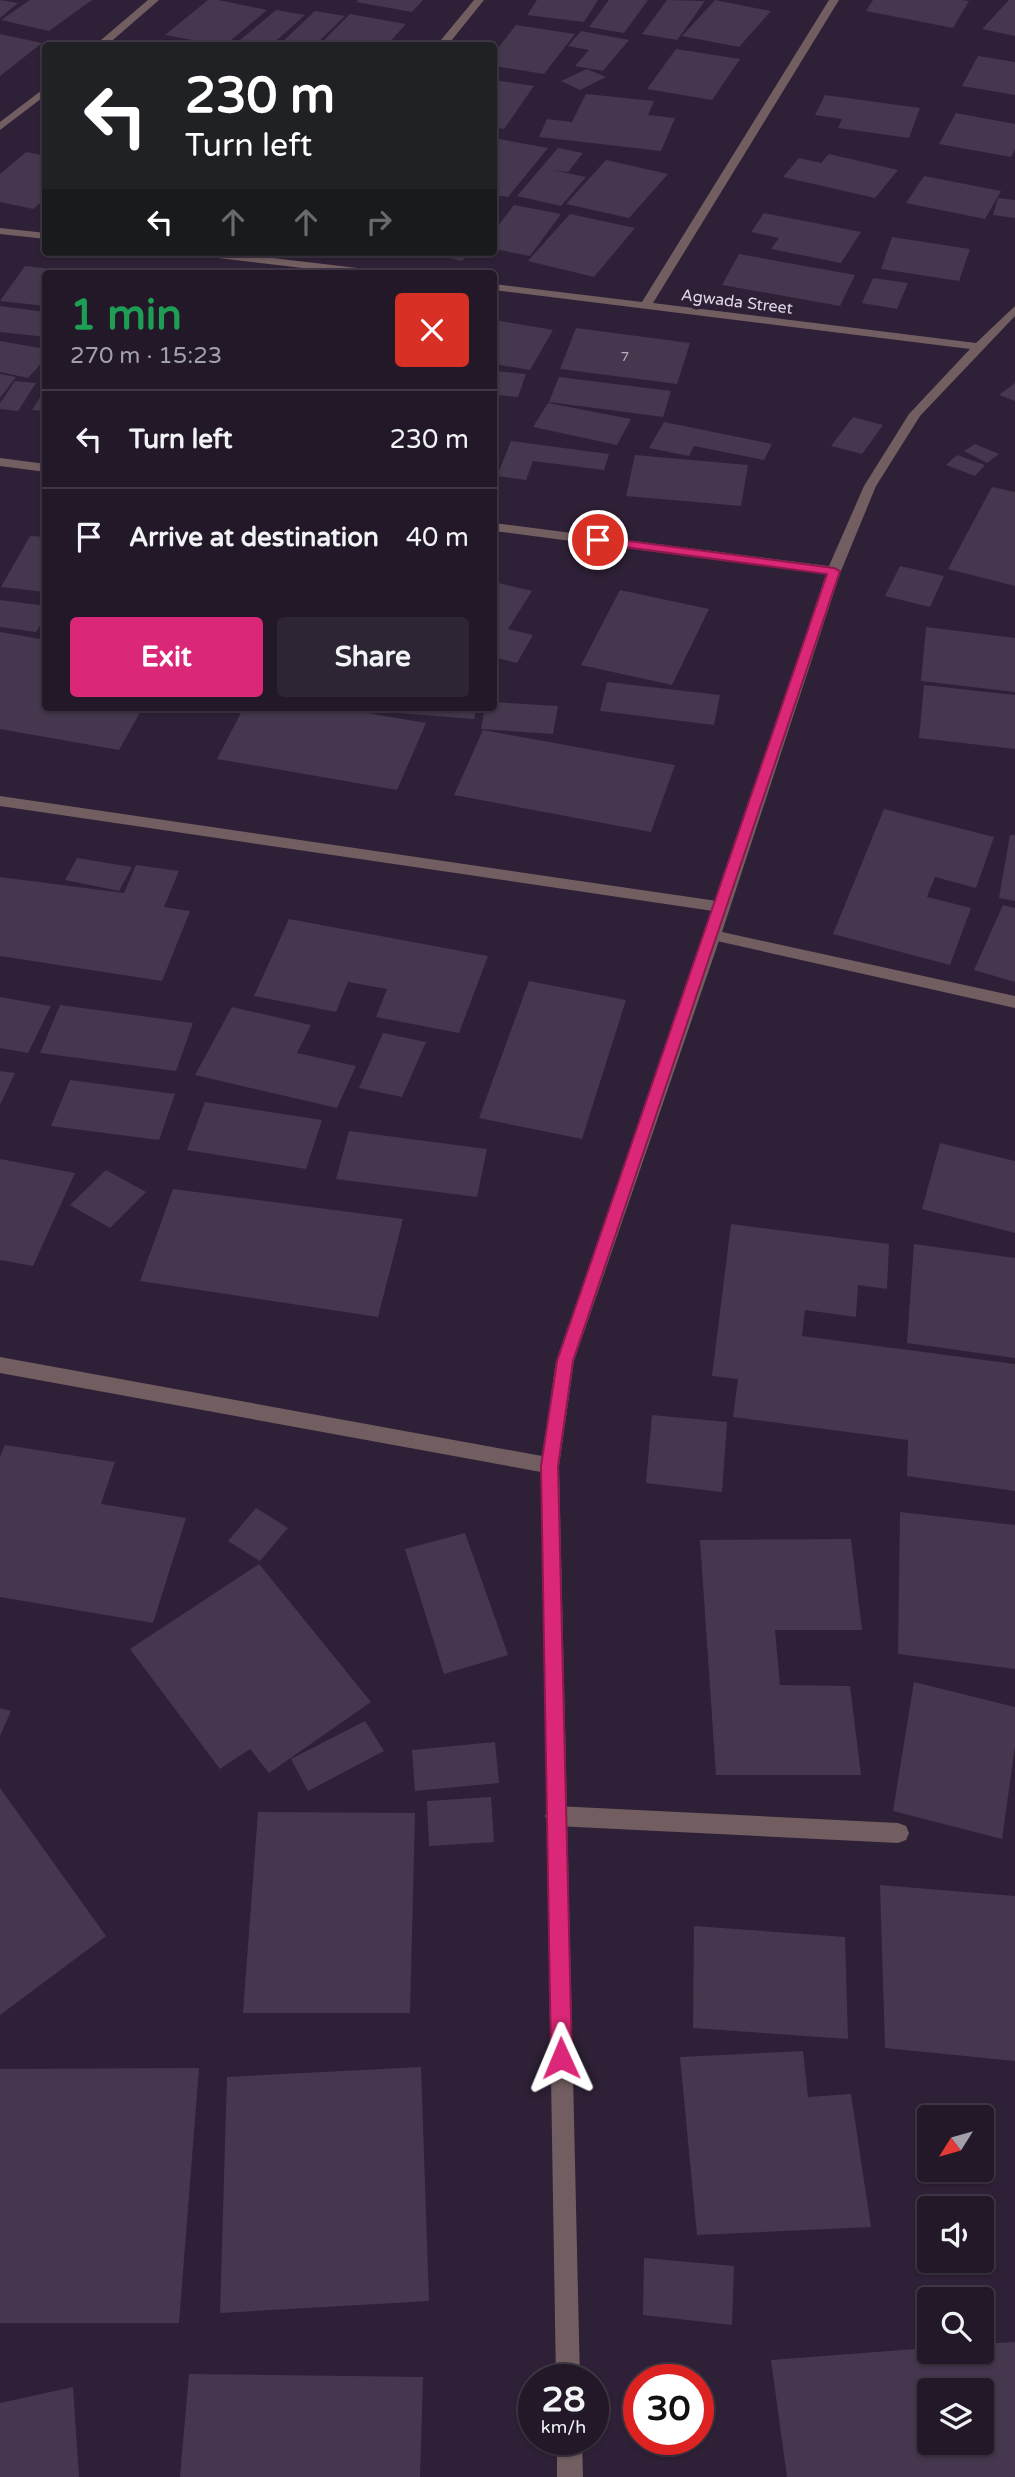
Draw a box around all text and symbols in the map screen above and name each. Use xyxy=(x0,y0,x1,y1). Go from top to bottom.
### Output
text: 230 m xyxy=(185,67,335,126)
icon: left xyxy=(70,70,161,161)
text: Turn left xyxy=(185,127,312,165)
icon: left xyxy=(141,203,179,241)
icon: ahead xyxy=(214,203,252,241)
icon: ahead xyxy=(287,203,325,241)
icon: right xyxy=(360,203,398,241)
street label: Agwada Street xyxy=(680,285,794,319)
text: 1 min xyxy=(70,290,182,341)
button: close xyxy=(395,293,469,367)
text: 270 m · 15:23 xyxy=(70,342,222,370)
house number: 7 xyxy=(621,348,629,365)
icon: left xyxy=(70,420,108,458)
text: Turn left xyxy=(129,424,232,455)
text: 230 m xyxy=(389,424,469,455)
pin xyxy=(568,510,628,570)
icon: arrive xyxy=(70,518,108,556)
icon: arrive xyxy=(579,521,617,559)
text: Arrive at destination xyxy=(129,522,379,553)
text: 40 m xyxy=(406,522,469,553)
button: Exit xyxy=(70,617,263,697)
button: Share xyxy=(277,617,469,697)
position arrow xyxy=(524,2021,598,2095)
north arrow xyxy=(917,2105,994,2182)
map controls xyxy=(917,2105,994,2455)
button: sound xyxy=(917,2196,994,2273)
button: search xyxy=(917,2287,994,2364)
speed limit sign: 30 xyxy=(623,2364,714,2455)
button: layers xyxy=(917,2378,994,2455)
text: 28 xyxy=(542,2379,585,2421)
text: km/h xyxy=(541,2416,586,2438)

